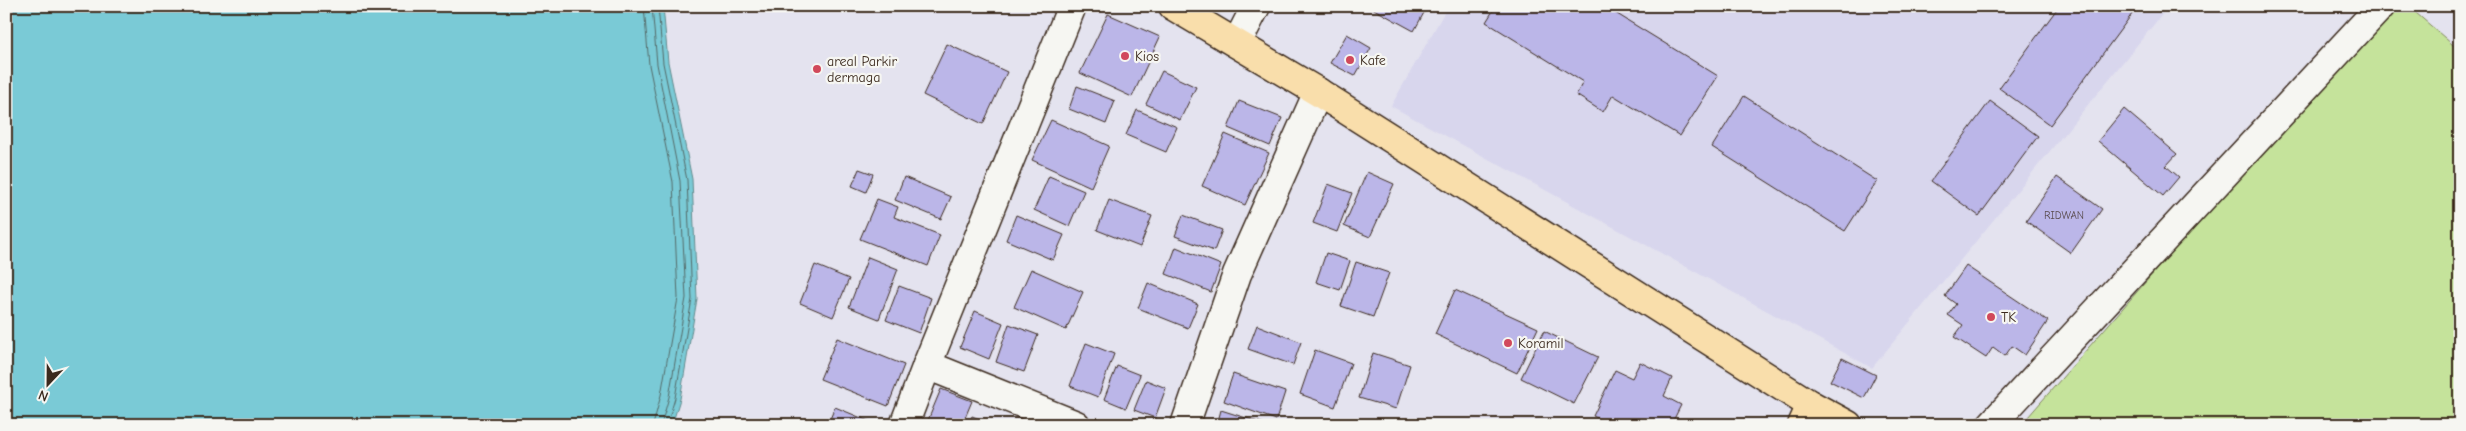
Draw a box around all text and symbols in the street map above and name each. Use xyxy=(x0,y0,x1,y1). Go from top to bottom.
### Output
place label: Kios xyxy=(1135,48,1159,65)
marker: Kios xyxy=(1119,50,1131,62)
place label: Kafe xyxy=(1360,52,1386,69)
place label: areal Parkir dermaga xyxy=(827,53,897,86)
marker: Kafe xyxy=(1344,54,1356,66)
marker: areal Parkir dermaga xyxy=(811,63,823,75)
house number: RIDWAN xyxy=(2044,209,2084,222)
place label: TK xyxy=(2001,309,2016,326)
marker: TK xyxy=(1985,311,1997,323)
place label: Koramil xyxy=(1518,335,1564,352)
marker: Koramil xyxy=(1502,337,1514,349)
north arrow xyxy=(22,358,72,408)
text: N xyxy=(36,386,51,405)

